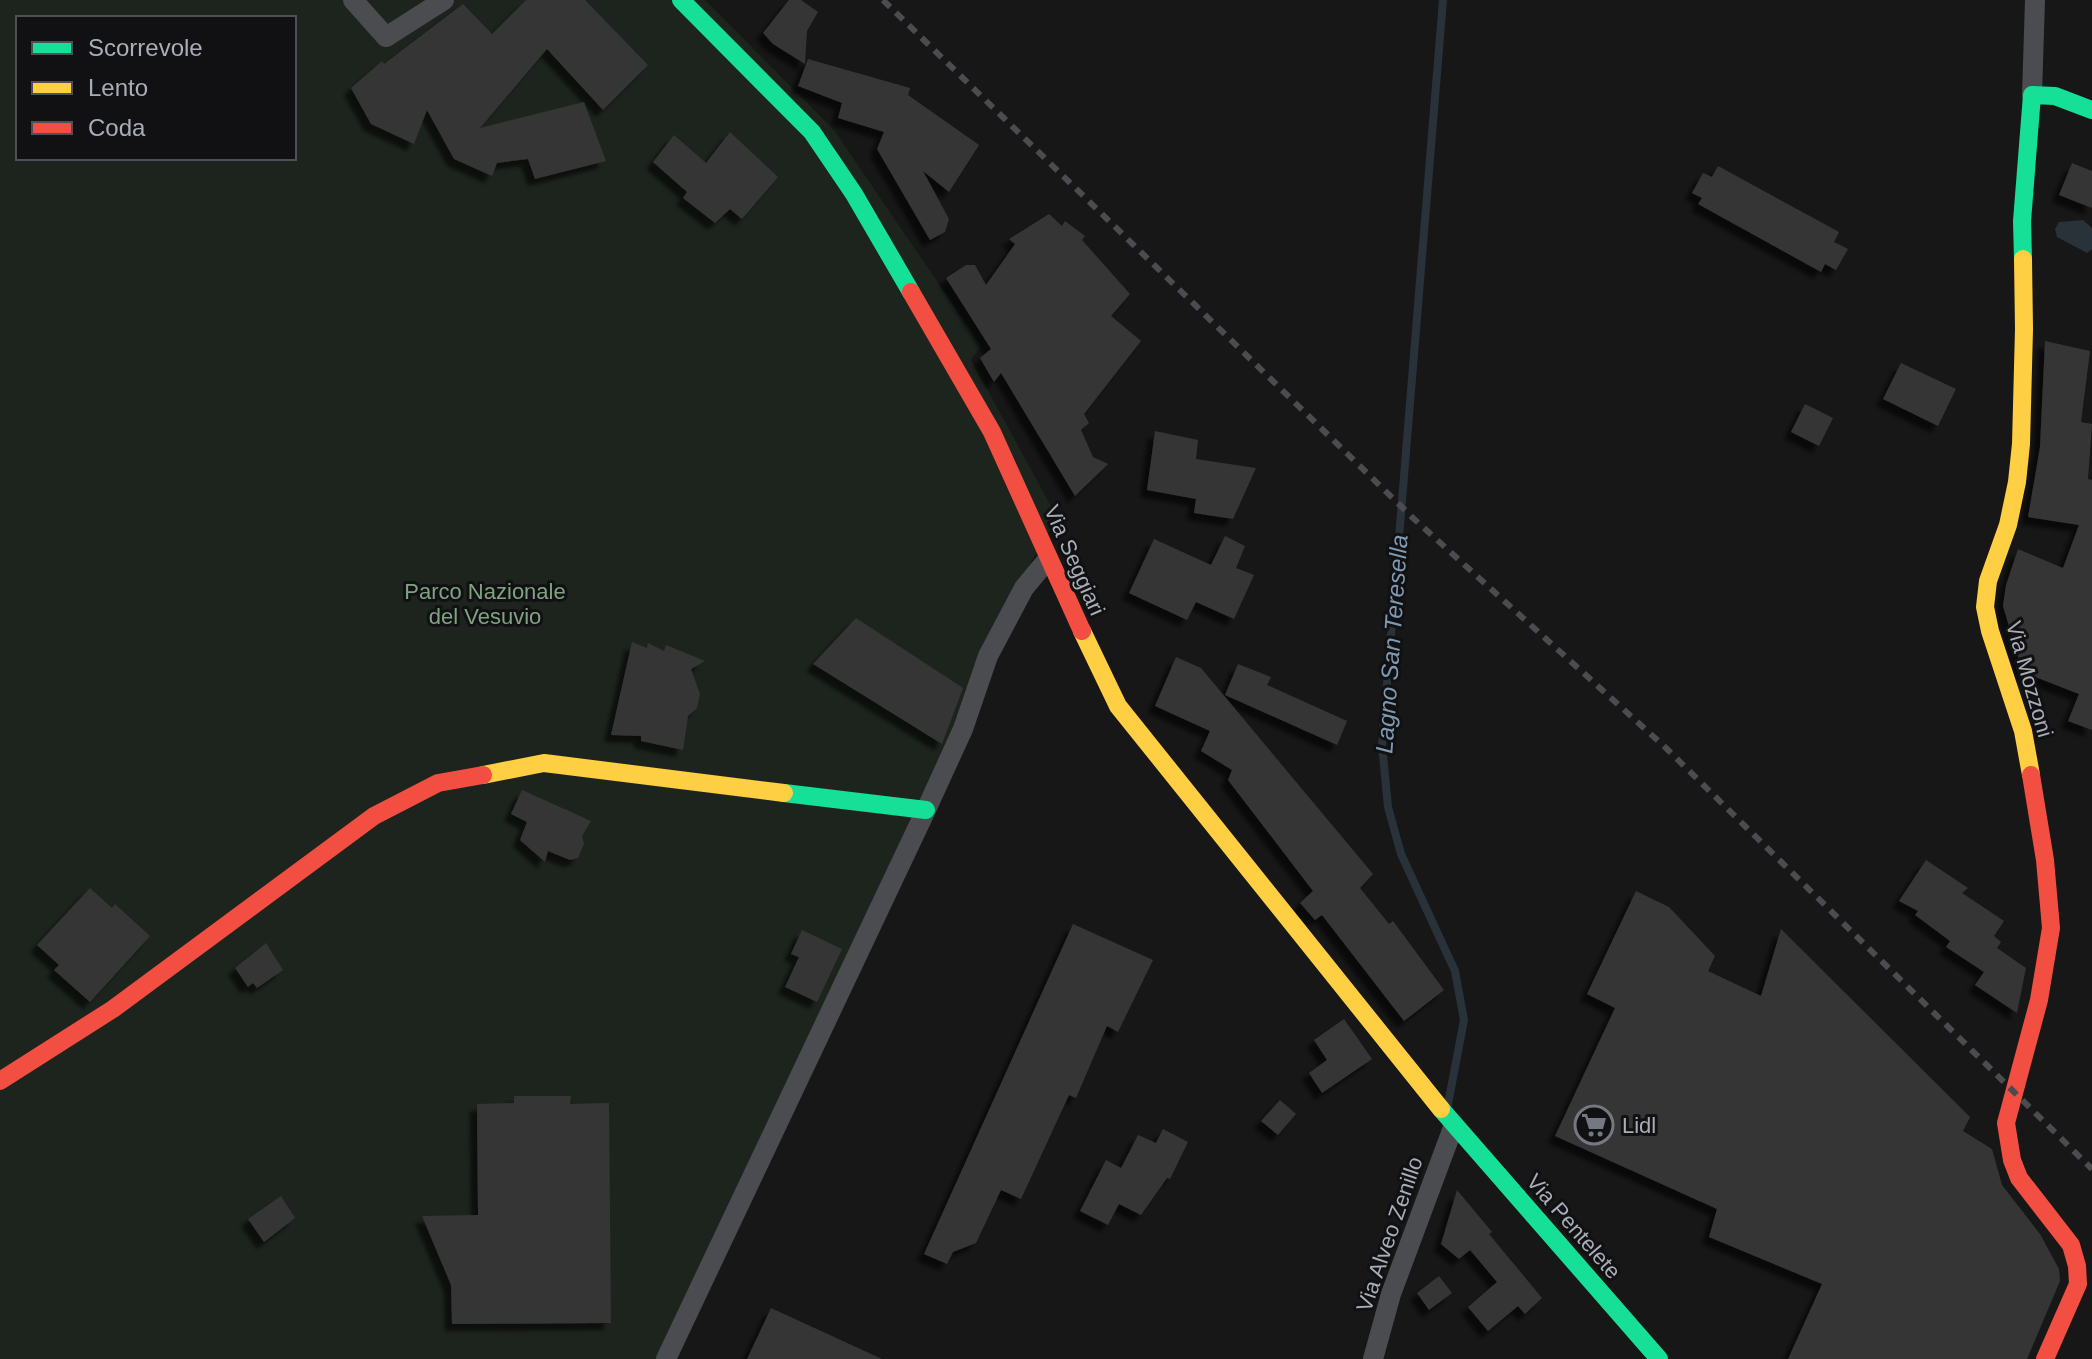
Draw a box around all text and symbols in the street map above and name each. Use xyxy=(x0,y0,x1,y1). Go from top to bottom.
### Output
legend xyxy=(16,16,296,160)
text: Scorrevole xyxy=(88,34,203,61)
text: Lento xyxy=(88,74,148,101)
text: Coda xyxy=(88,114,146,141)
street label: Via Seggiari xyxy=(1039,501,1110,619)
water label: Lagno San Teresella xyxy=(1370,534,1413,754)
park label: Parco Nazionale del Vesuvio xyxy=(404,579,566,629)
street label: Via Mozzoni xyxy=(2001,618,2058,740)
supermarket icon: Lidl xyxy=(1573,1104,1615,1146)
place label: Lidl xyxy=(1622,1113,1656,1138)
street label: Via Alveo Zenillo xyxy=(1351,1153,1428,1315)
street label: Via Pentelete xyxy=(1521,1169,1626,1284)

